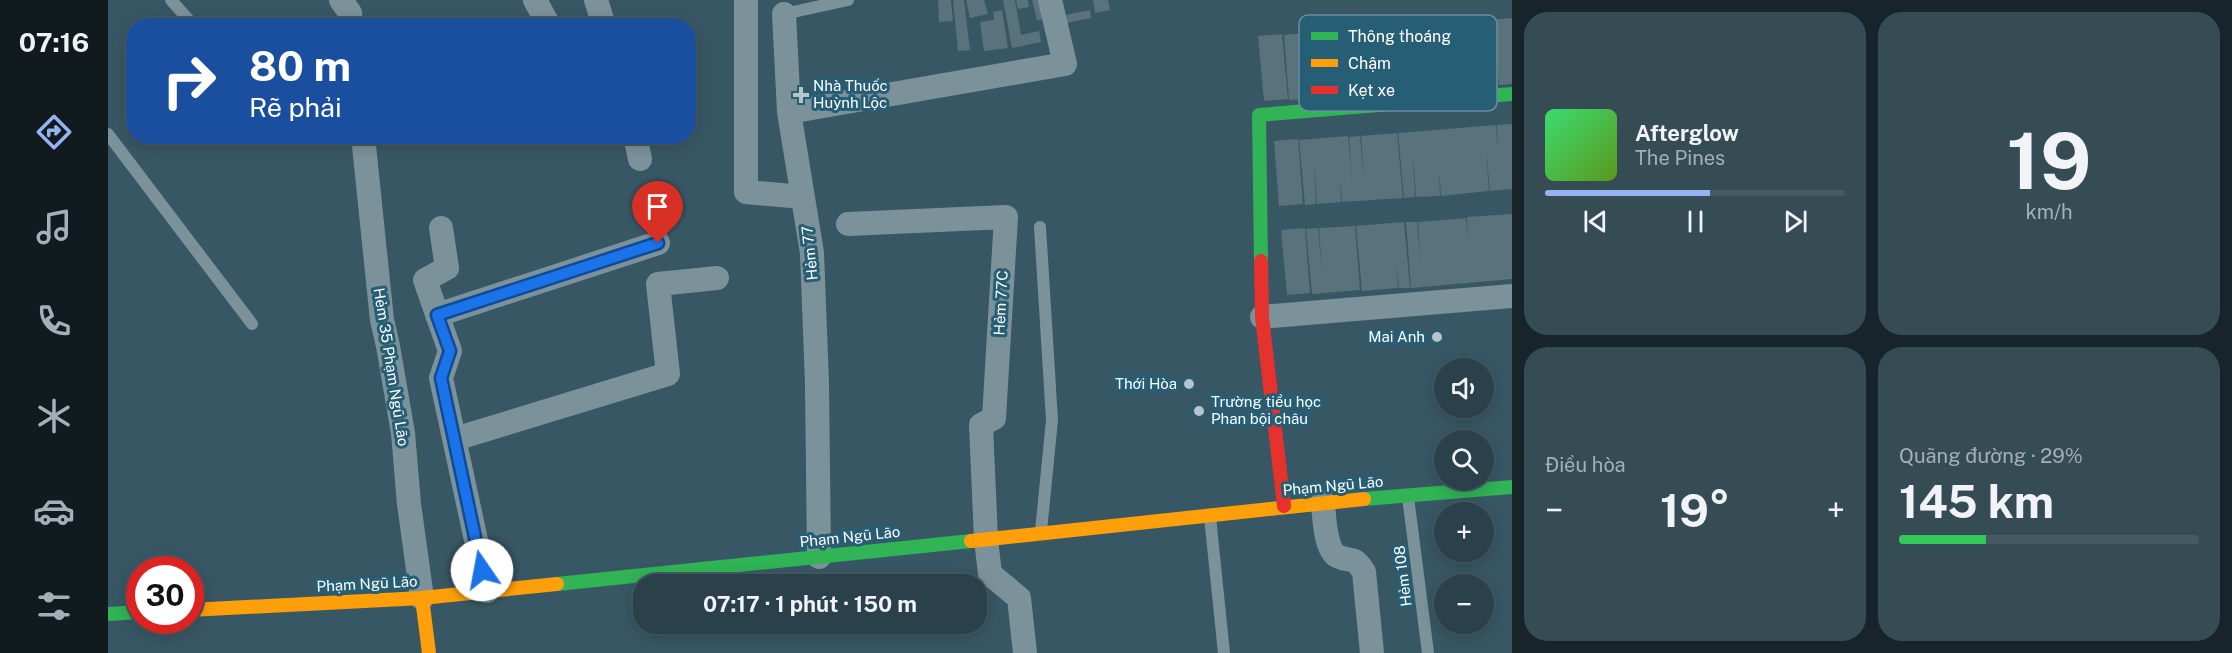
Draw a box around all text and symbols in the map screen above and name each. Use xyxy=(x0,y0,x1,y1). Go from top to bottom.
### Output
legend xyxy=(1299,15,1497,111)
text: 07:16 xyxy=(19,26,89,58)
text: Thông thoáng xyxy=(1348,27,1451,46)
text: 80 m xyxy=(249,41,351,90)
icon: right xyxy=(150,42,228,120)
text: Chậm xyxy=(1348,54,1391,73)
place label: Nhà Thuốc Huỳnh Lộc xyxy=(813,77,888,111)
text: Kẹt xe xyxy=(1348,81,1395,100)
marker: Nhà Thuốc Huỳnh Lộc xyxy=(794,88,808,102)
text: Rẽ phải xyxy=(249,91,342,123)
icon: directions xyxy=(33,111,75,153)
text: 19 xyxy=(2007,115,2091,207)
text: Afterglow xyxy=(1635,120,1739,146)
text: The Pines xyxy=(1635,146,1725,170)
pin xyxy=(632,181,683,243)
icon: arrive xyxy=(641,190,674,223)
text: km/h xyxy=(2025,200,2073,224)
icon: previous xyxy=(1579,205,1612,238)
icon: pause xyxy=(1679,205,1712,238)
icon: next xyxy=(1779,205,1812,238)
icon: music xyxy=(33,206,75,248)
street label: Hẻm 77 xyxy=(798,225,821,281)
street label: Hẻm 77C xyxy=(990,270,1011,336)
street label: Hẻm 35 Phạm Ngũ Lão xyxy=(371,286,412,447)
icon: phone xyxy=(33,300,75,342)
place label: Mai Anh xyxy=(1368,328,1425,345)
marker: Mai Anh xyxy=(1430,330,1444,344)
map controls xyxy=(1434,358,1494,634)
button: sound xyxy=(1434,358,1494,418)
place label: Thới Hòa xyxy=(1115,375,1177,392)
marker: Thới Hòa xyxy=(1182,377,1196,391)
place label: Trường tiểu học Phan bội châu xyxy=(1211,393,1321,427)
icon: climate xyxy=(33,395,75,437)
marker: Trường tiểu học Phan bội châu xyxy=(1192,404,1206,418)
button: search xyxy=(1434,430,1494,490)
text: Quãng đường · 29% xyxy=(1899,444,2083,468)
text: Điều hòa xyxy=(1545,453,1626,477)
street label: Phạm Ngũ Lão xyxy=(1282,473,1384,498)
text: 145 km xyxy=(1899,475,2054,528)
text: 19° xyxy=(1660,484,1730,537)
icon: car xyxy=(33,490,75,532)
text: − xyxy=(1545,491,1563,529)
text: + xyxy=(1827,491,1845,529)
button: + xyxy=(1434,502,1494,562)
street label: Phạm Ngũ Lão xyxy=(799,523,901,550)
position arrow xyxy=(450,538,514,602)
street label: Hẻm 108 xyxy=(1390,545,1415,608)
speed limit sign: 30 xyxy=(126,556,204,634)
street label: Phạm Ngũ Lão xyxy=(316,572,418,595)
button: − xyxy=(1434,574,1494,634)
icon: filters xyxy=(33,585,75,627)
text: 07:17 · 1 phút · 150 m xyxy=(703,591,917,617)

